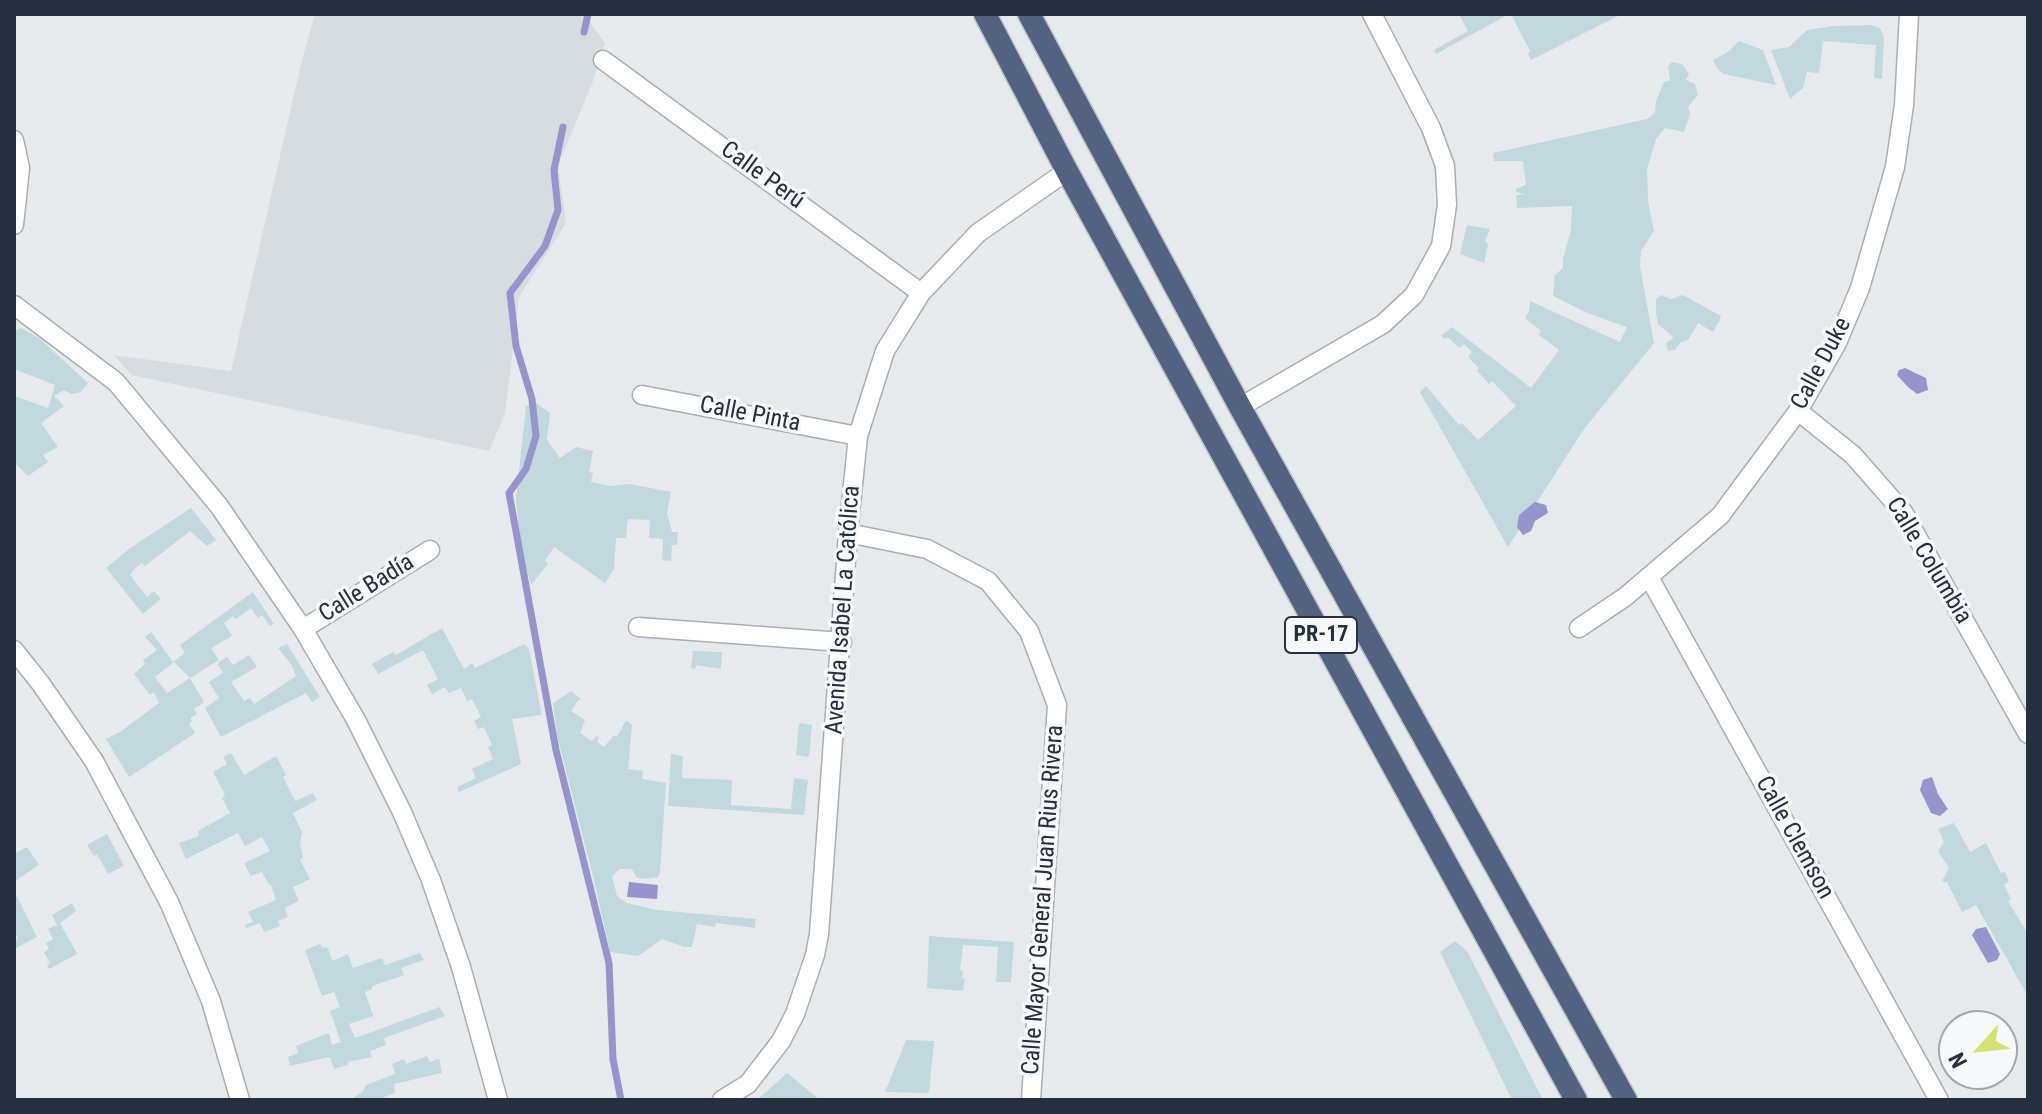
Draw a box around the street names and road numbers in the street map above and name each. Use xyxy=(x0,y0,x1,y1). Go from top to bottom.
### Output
street label: Calle Perú xyxy=(715,136,809,216)
street label: Calle Duke xyxy=(1786,313,1858,415)
street label: Calle Pinta xyxy=(697,391,803,439)
street label: Avenida Isabel La Católica xyxy=(821,485,867,735)
street label: Calle Columbia xyxy=(1879,492,1977,630)
street label: Calle Badía xyxy=(314,549,420,629)
road number: PR-17 xyxy=(1285,617,1357,653)
street label: Calle Mayor General Juan Rius Rivera xyxy=(1017,724,1071,1076)
street label: Calle Clemson xyxy=(1748,772,1840,904)

